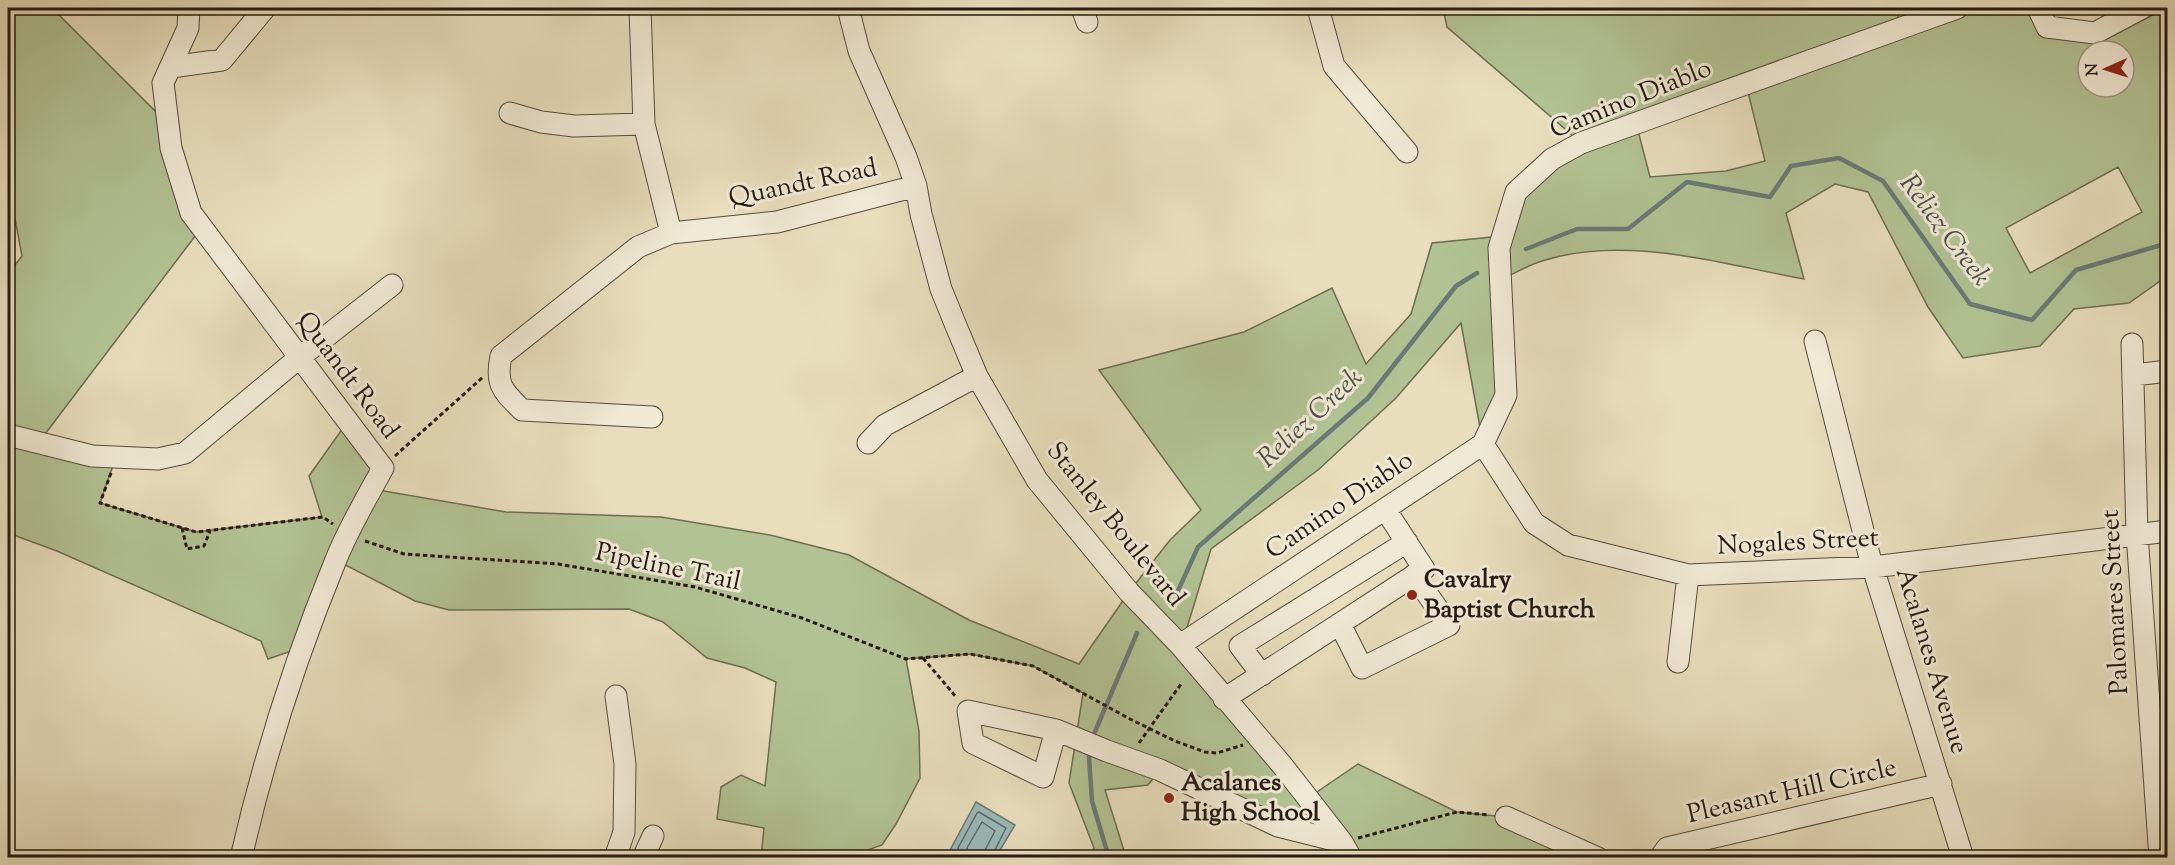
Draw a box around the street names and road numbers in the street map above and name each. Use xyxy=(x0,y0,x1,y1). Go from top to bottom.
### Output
street label: Camino Diablo xyxy=(1545,51,1717,149)
street label: Quandt Road xyxy=(725,150,881,218)
street label: Quandt Road xyxy=(287,304,407,448)
street label: Stanley Boulevard xyxy=(1037,435,1193,616)
street label: Camino Diablo xyxy=(1259,443,1421,569)
street label: Palomares Street xyxy=(2093,508,2139,696)
street label: Nogales Street xyxy=(1717,520,1880,566)
street label: Pipeline Trail xyxy=(592,535,744,601)
street label: Acalanes Avenue xyxy=(1885,563,1977,759)
street label: Pleasant Hill Circle xyxy=(1684,750,1900,834)

